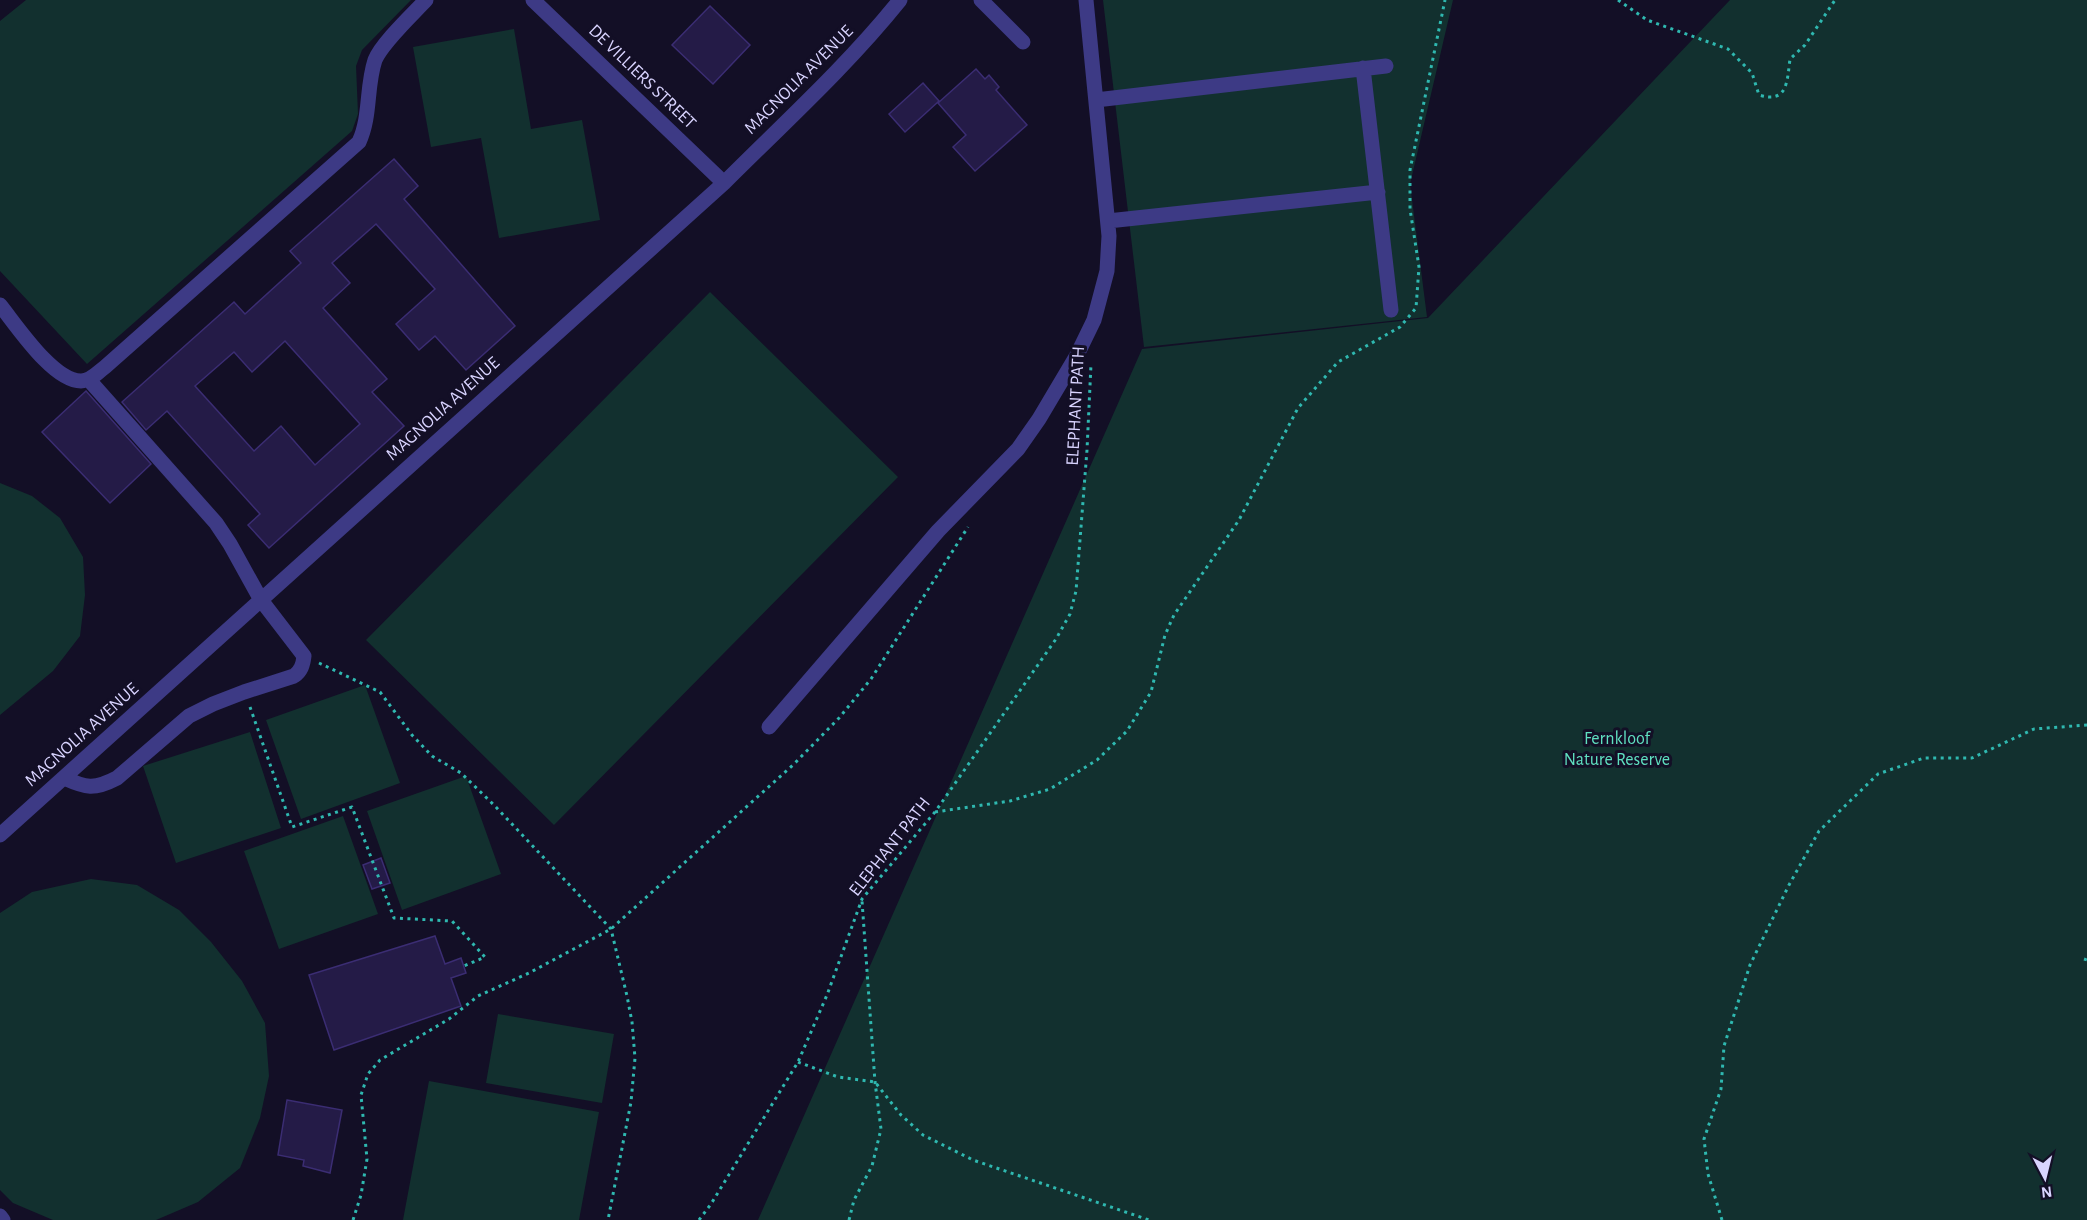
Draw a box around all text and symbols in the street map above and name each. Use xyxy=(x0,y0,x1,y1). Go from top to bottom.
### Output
street label: DE VILLIERS STREET xyxy=(585,21,699,133)
street label: MAGNOLIA AVENUE xyxy=(741,22,857,138)
street label: ELEPHANT PATH xyxy=(1064,346,1088,466)
street label: MAGNOLIA AVENUE xyxy=(383,353,503,464)
street label: MAGNOLIA AVENUE xyxy=(22,679,142,790)
park label: Fernkloof Nature Reserve xyxy=(1564,730,1670,769)
street label: ELEPHANT PATH xyxy=(846,794,934,900)
north arrow xyxy=(2015,1148,2075,1208)
text: N xyxy=(2040,1183,2053,1201)

